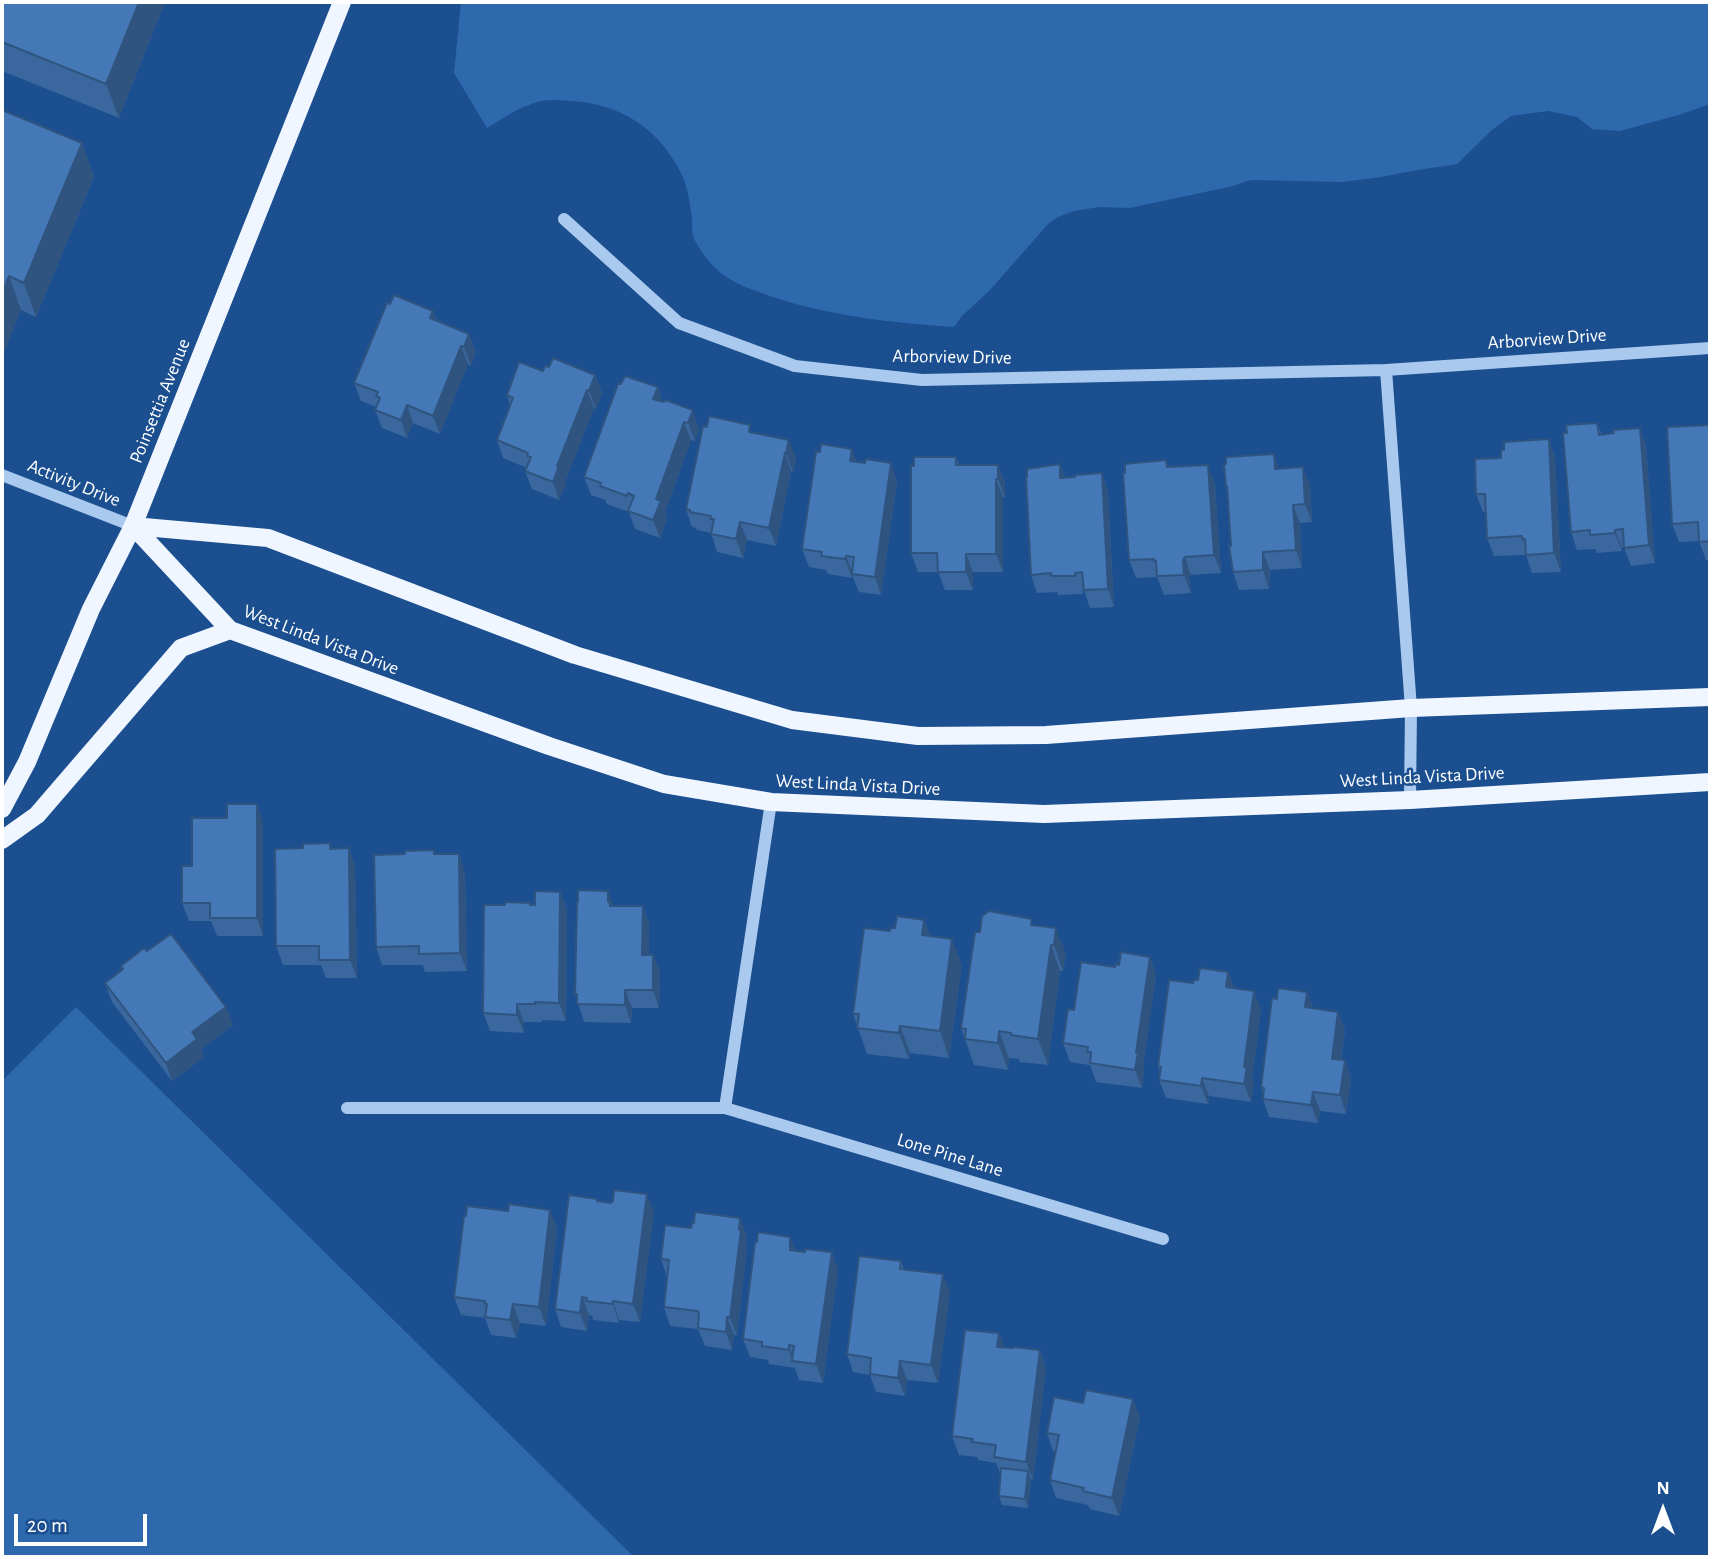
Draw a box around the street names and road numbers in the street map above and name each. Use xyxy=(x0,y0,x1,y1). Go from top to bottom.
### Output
street label: Arborview Drive xyxy=(1487,323,1607,355)
street label: Poinsettia Avenue xyxy=(125,335,195,467)
street label: Arborview Drive xyxy=(892,345,1012,369)
street label: Activity Drive xyxy=(24,454,124,512)
street label: West Linda Vista Drive xyxy=(240,600,402,680)
street label: West Linda Vista Drive xyxy=(1339,761,1505,793)
street label: West Linda Vista Drive xyxy=(775,769,941,801)
street label: Lone Pine Lane xyxy=(894,1128,1006,1182)

